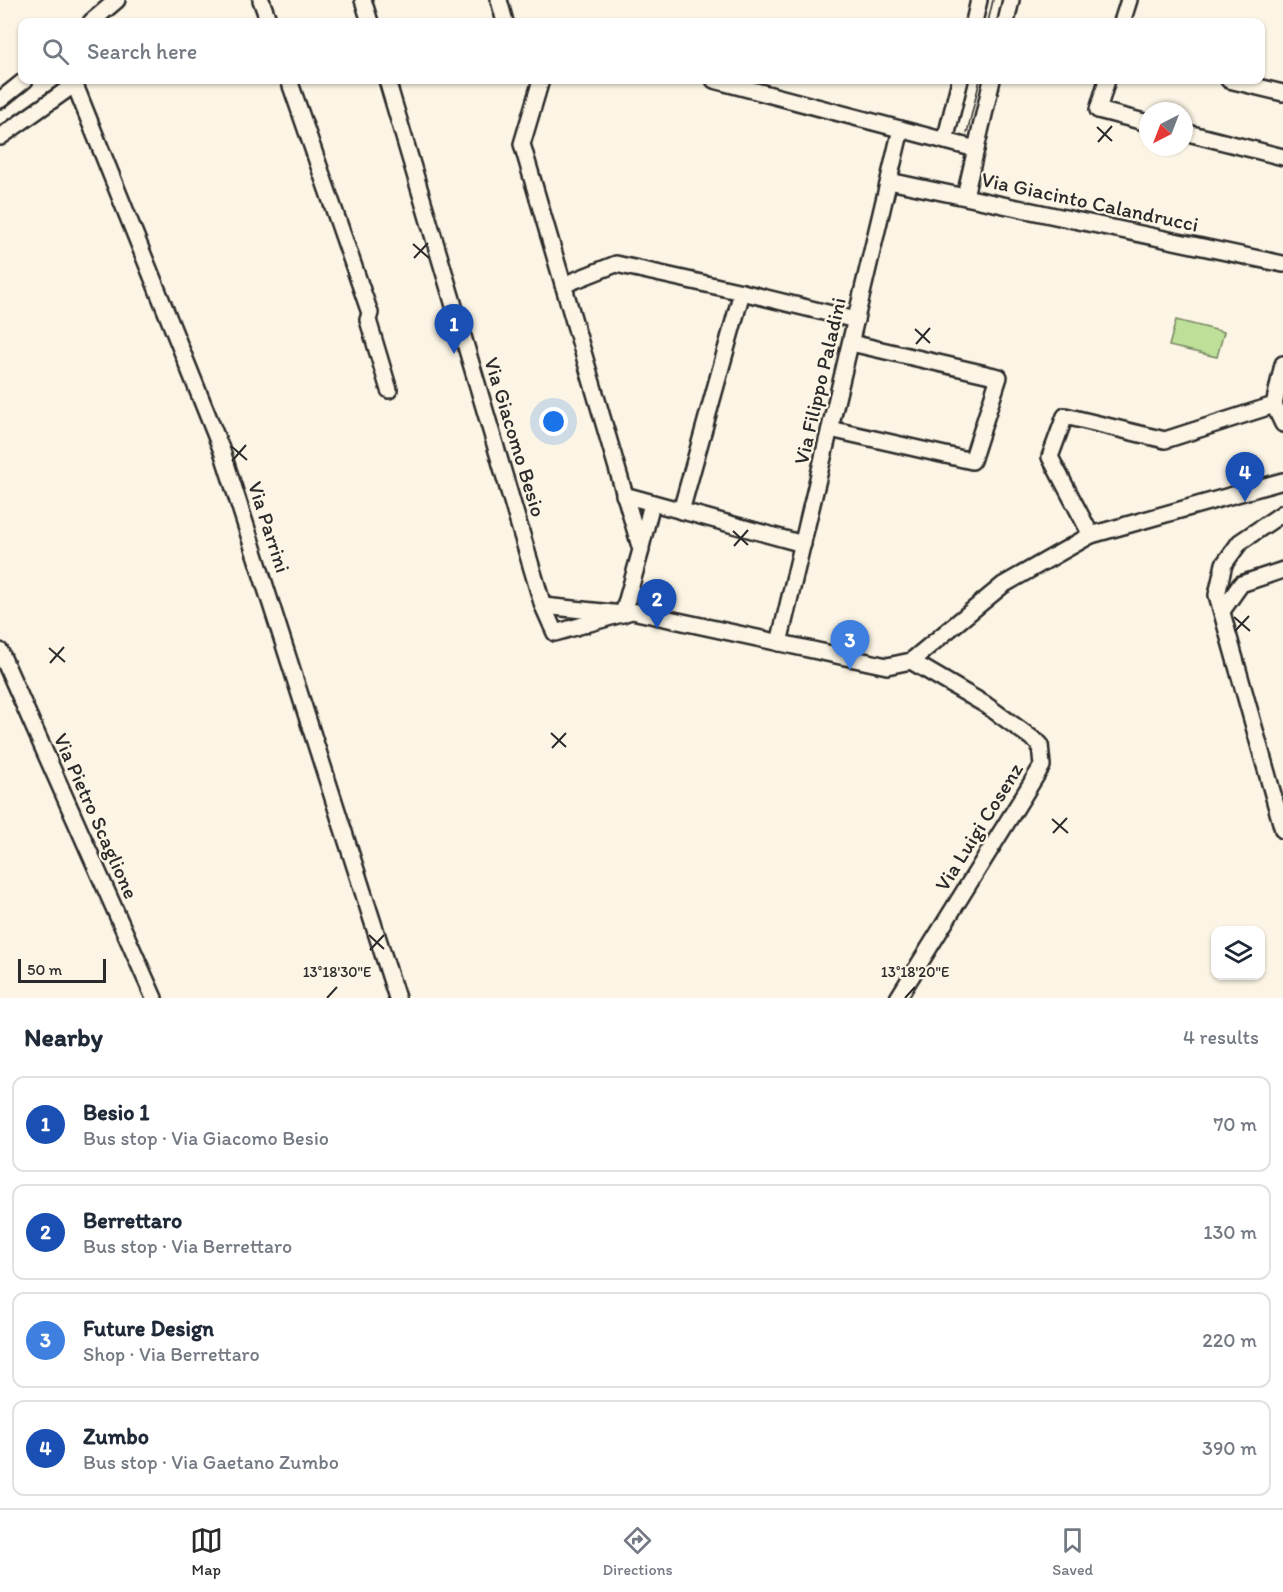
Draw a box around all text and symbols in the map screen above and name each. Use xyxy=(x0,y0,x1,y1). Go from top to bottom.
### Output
search box xyxy=(18,18,1265,84)
icon: search xyxy=(39,35,72,68)
text: Search here xyxy=(87,38,197,65)
north arrow xyxy=(1139,102,1193,156)
street label: Via Giacinto Calandrucci xyxy=(979,166,1201,237)
street label: Via Filippo Paladini xyxy=(788,295,851,467)
pin: 1 xyxy=(434,304,474,354)
street label: Via Giacomo Besio xyxy=(479,354,552,520)
your location xyxy=(539,407,568,436)
pin: 4 xyxy=(1226,452,1264,502)
street label: Via Parrini xyxy=(243,478,296,576)
pin: 2 xyxy=(638,580,676,629)
pin: 3 xyxy=(830,620,870,670)
street label: Via Pietro Scaglione xyxy=(49,729,144,903)
street label: Via Luigi Cosenz xyxy=(929,758,1028,895)
map controls xyxy=(1211,926,1265,980)
button: layers xyxy=(1211,926,1265,980)
scale bar xyxy=(18,956,106,983)
text: 50 m xyxy=(27,960,62,979)
text: 13°18'30"E xyxy=(303,963,371,981)
text: 13°18'20"E xyxy=(881,963,949,981)
text: Nearby xyxy=(24,1021,103,1053)
text: 4 results xyxy=(1183,1025,1259,1049)
text: Besio 1 xyxy=(83,1099,149,1126)
text: 1 xyxy=(41,1112,50,1136)
text: 70 m xyxy=(1213,1112,1257,1136)
text: Bus stop · Via Giacomo Besio xyxy=(83,1126,329,1150)
text: Berrettaro xyxy=(83,1207,182,1234)
text: 2 xyxy=(40,1220,51,1244)
text: 130 m xyxy=(1203,1220,1257,1244)
text: Bus stop · Via Berrettaro xyxy=(83,1234,292,1258)
text: Future Design xyxy=(83,1315,214,1342)
text: 3 xyxy=(40,1328,51,1352)
text: 220 m xyxy=(1202,1328,1257,1352)
text: Shop · Via Berrettaro xyxy=(83,1342,260,1366)
text: Zumbo xyxy=(83,1423,149,1450)
text: 4 xyxy=(39,1436,52,1460)
text: 390 m xyxy=(1202,1436,1257,1460)
text: Bus stop · Via Gaetano Zumbo xyxy=(83,1450,339,1474)
tab: Map xyxy=(190,1524,223,1579)
tab: Directions xyxy=(602,1524,673,1579)
tab: Saved xyxy=(1052,1524,1093,1579)

